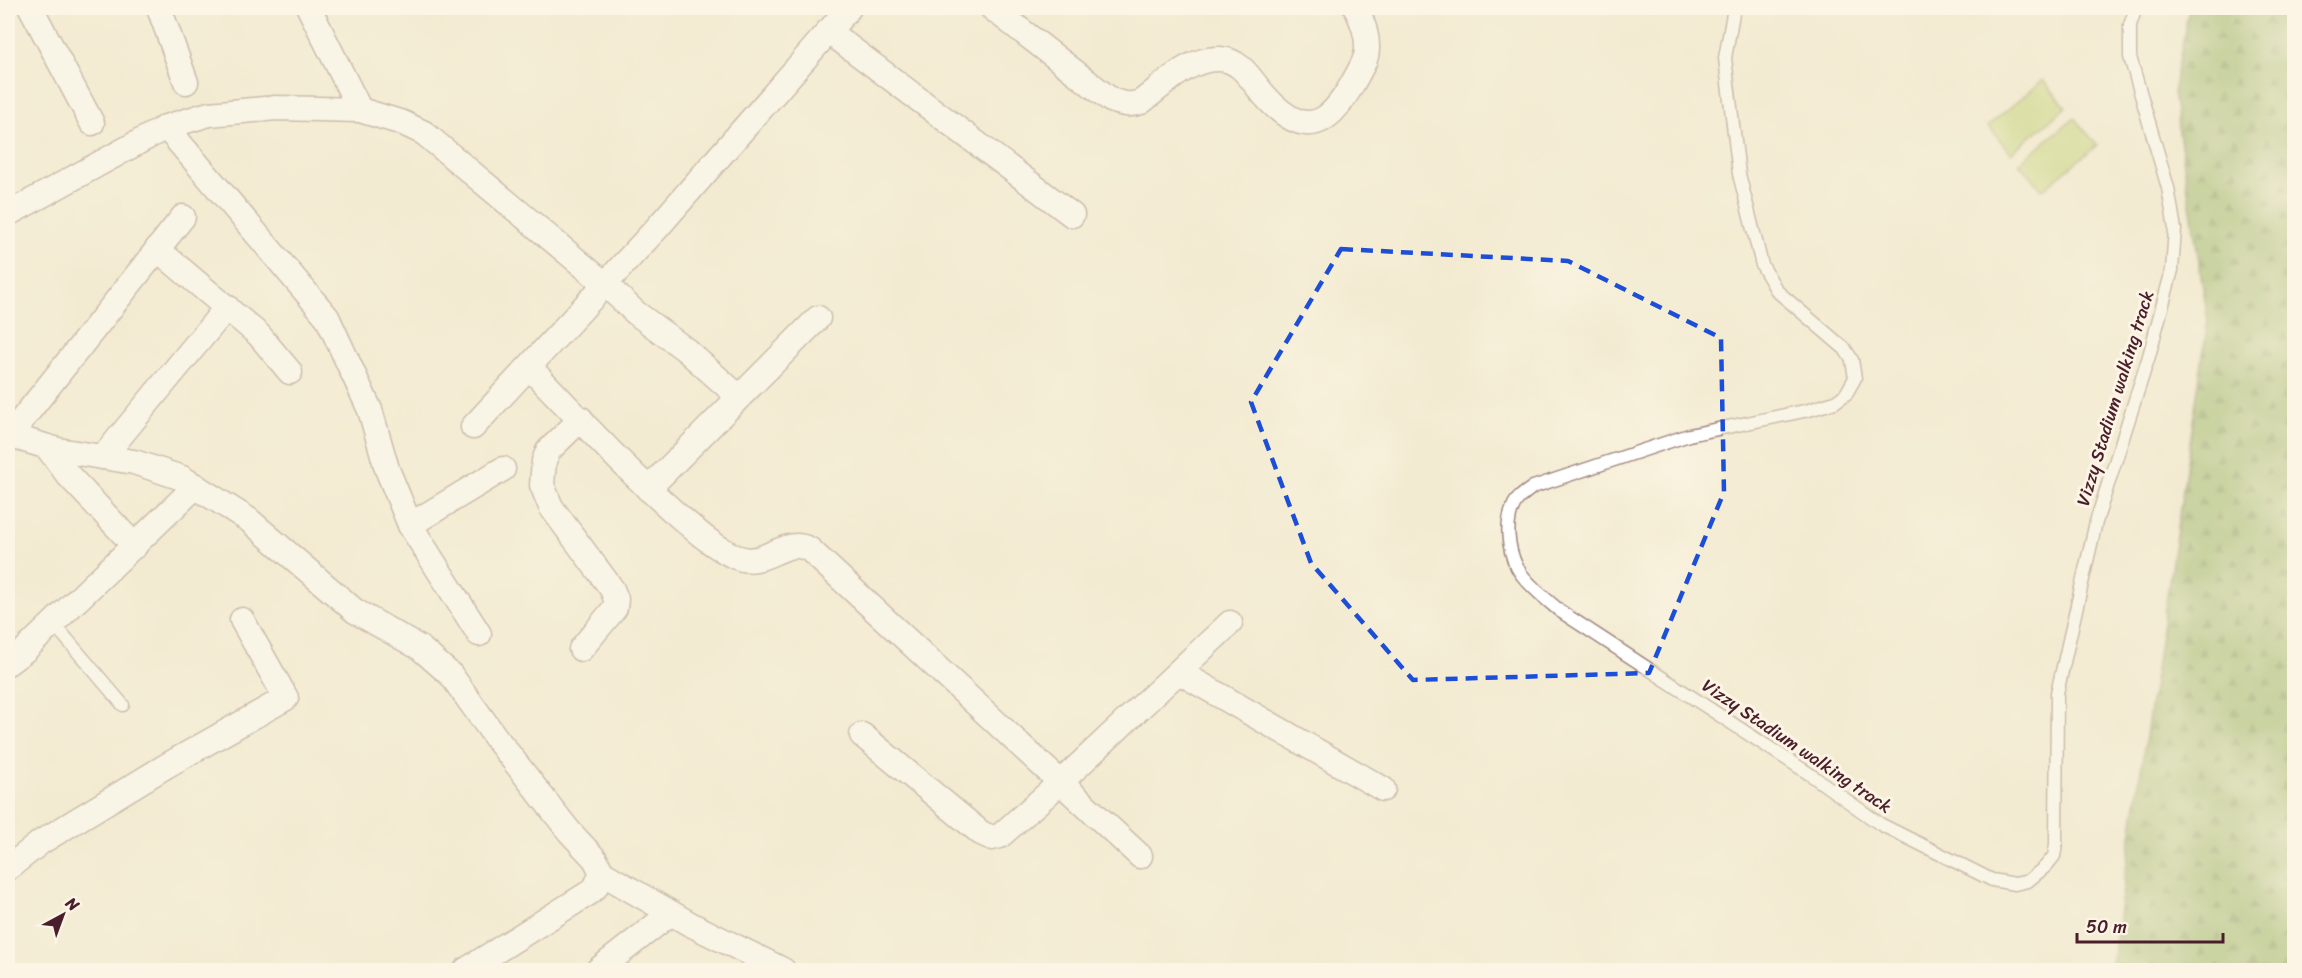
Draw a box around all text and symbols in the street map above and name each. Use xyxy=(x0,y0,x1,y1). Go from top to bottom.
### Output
street label: Vizzy Stadium walking track xyxy=(2067,286,2163,510)
street label: Vizzy Stadium walking track xyxy=(1695,670,1899,822)
north arrow xyxy=(33,885,93,945)
text: N xyxy=(58,889,87,919)
scale bar xyxy=(2077,906,2222,944)
text: 50 m xyxy=(2086,911,2127,943)

